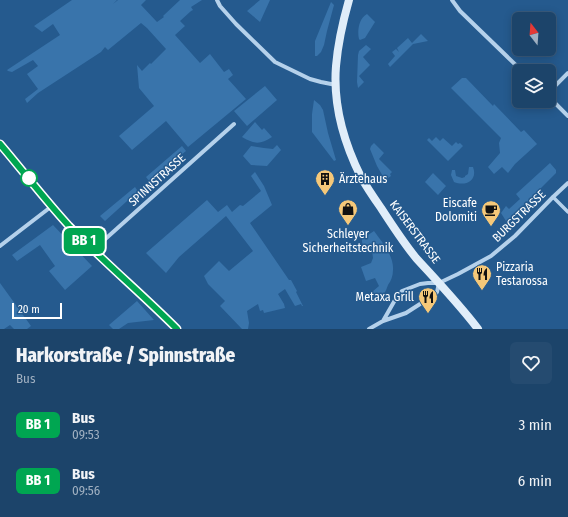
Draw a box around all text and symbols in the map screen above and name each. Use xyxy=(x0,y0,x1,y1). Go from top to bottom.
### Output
north arrow xyxy=(512,12,556,56)
map controls xyxy=(512,12,556,108)
button: layers xyxy=(512,64,556,108)
street label: SPINNSTRASSE xyxy=(126,151,188,209)
building icon: Ärztehaus xyxy=(314,168,336,196)
unlabelled marker xyxy=(20,169,38,187)
place label: Ärztehaus xyxy=(339,171,387,186)
street label: BURGSTRASSE xyxy=(490,187,549,245)
place label: Eiscafe Dolomiti xyxy=(435,196,477,224)
shop icon: Schleyer Sicherheitstechnik xyxy=(337,198,359,226)
street label: KAISERSTRASSE xyxy=(387,198,443,267)
cafe icon: Eiscafe Dolomiti xyxy=(480,199,502,227)
place label: Schleyer Sicherheitstechnik xyxy=(303,227,394,255)
line badge: BB 1 xyxy=(56,228,112,254)
text: BB 1 xyxy=(72,232,96,249)
place label: Pizzaria Testarossa xyxy=(496,260,548,288)
restaurant icon: Pizzaria Testarossa xyxy=(471,263,493,291)
restaurant icon: Metaxa Grill xyxy=(417,286,439,314)
place label: Metaxa Grill xyxy=(356,290,414,304)
scale bar xyxy=(12,301,62,320)
text: 20 m xyxy=(18,303,40,316)
button: heart xyxy=(510,342,552,384)
text: Harkorstraße / Spinnstraße xyxy=(16,344,235,367)
text: Bus xyxy=(16,371,35,386)
text: Bus xyxy=(72,409,95,427)
text: BB 1 xyxy=(26,416,50,433)
text: 3 min xyxy=(518,416,552,434)
text: 09:53 xyxy=(72,427,100,442)
text: Bus xyxy=(72,465,95,483)
text: BB 1 xyxy=(26,472,50,489)
text: 6 min xyxy=(518,472,552,490)
text: 09:56 xyxy=(72,483,100,498)

